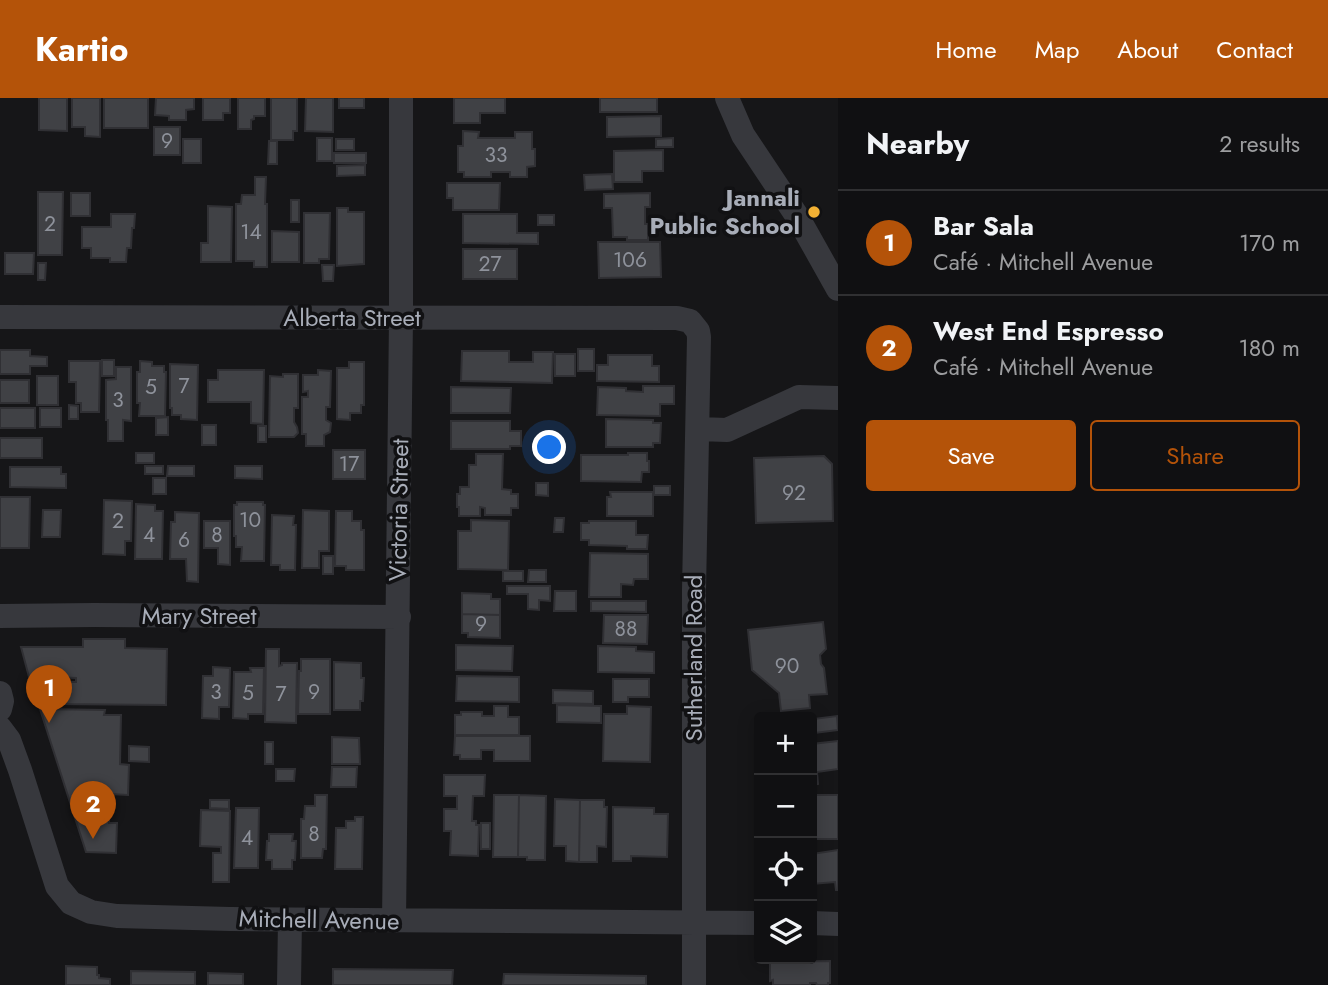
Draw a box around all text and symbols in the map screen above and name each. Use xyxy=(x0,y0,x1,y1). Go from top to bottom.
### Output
text: Kartio xyxy=(35,26,129,73)
text: Home xyxy=(935,32,997,67)
text: Map xyxy=(1035,32,1079,67)
text: About xyxy=(1117,32,1178,67)
text: Contact xyxy=(1216,32,1293,67)
text: Nearby xyxy=(866,122,969,165)
house number: 9 xyxy=(161,126,173,156)
text: 2 results xyxy=(1219,127,1300,161)
house number: 33 xyxy=(485,140,507,170)
place label: Jannali Public School xyxy=(649,180,800,243)
marker: Jannali Public School xyxy=(806,204,822,220)
text: Bar Sala xyxy=(933,207,1034,245)
house number: 2 xyxy=(44,209,56,239)
house number: 14 xyxy=(240,217,262,247)
text: 1 xyxy=(883,226,895,260)
text: 170 m xyxy=(1239,226,1300,260)
house number: 106 xyxy=(613,245,647,275)
text: Café · Mitchell Avenue xyxy=(933,245,1153,279)
house number: 27 xyxy=(479,249,501,279)
street label: Alberta Street xyxy=(283,300,421,335)
text: West End Espresso xyxy=(933,312,1164,350)
text: 2 xyxy=(881,331,897,365)
text: 180 m xyxy=(1238,331,1300,365)
text: Café · Mitchell Avenue xyxy=(933,350,1153,384)
house number: 7 xyxy=(178,371,190,401)
house number: 5 xyxy=(145,372,157,402)
house number: 3 xyxy=(112,385,124,415)
button: Save xyxy=(866,420,1076,491)
button: Share xyxy=(1090,420,1300,491)
your location xyxy=(532,430,566,464)
street label: Victoria Street xyxy=(380,438,417,582)
house number: 17 xyxy=(339,449,359,479)
house number: 92 xyxy=(782,478,806,508)
house number: 10 xyxy=(239,505,261,535)
house number: 2 xyxy=(112,506,124,536)
house number: 4 xyxy=(143,520,155,550)
house number: 8 xyxy=(211,520,223,550)
house number: 6 xyxy=(178,525,190,555)
street label: Sutherland Road xyxy=(676,574,711,742)
street label: Mary Street xyxy=(142,598,257,633)
house number: 9 xyxy=(475,609,487,639)
house number: 88 xyxy=(615,614,637,644)
house number: 90 xyxy=(775,651,799,681)
pin: 1 xyxy=(26,665,72,723)
house number: 3 xyxy=(210,677,222,707)
house number: 9 xyxy=(308,677,320,707)
house number: 5 xyxy=(242,678,254,708)
house number: 7 xyxy=(275,679,287,709)
map controls xyxy=(754,712,817,964)
button: + xyxy=(754,712,817,775)
button: − xyxy=(754,775,817,838)
pin: 2 xyxy=(70,781,116,839)
house number: 8 xyxy=(308,819,320,849)
house number: 4 xyxy=(241,823,253,853)
button: locate xyxy=(754,838,817,901)
street label: Mitchell Avenue xyxy=(238,901,400,938)
button: layers xyxy=(754,901,817,964)

